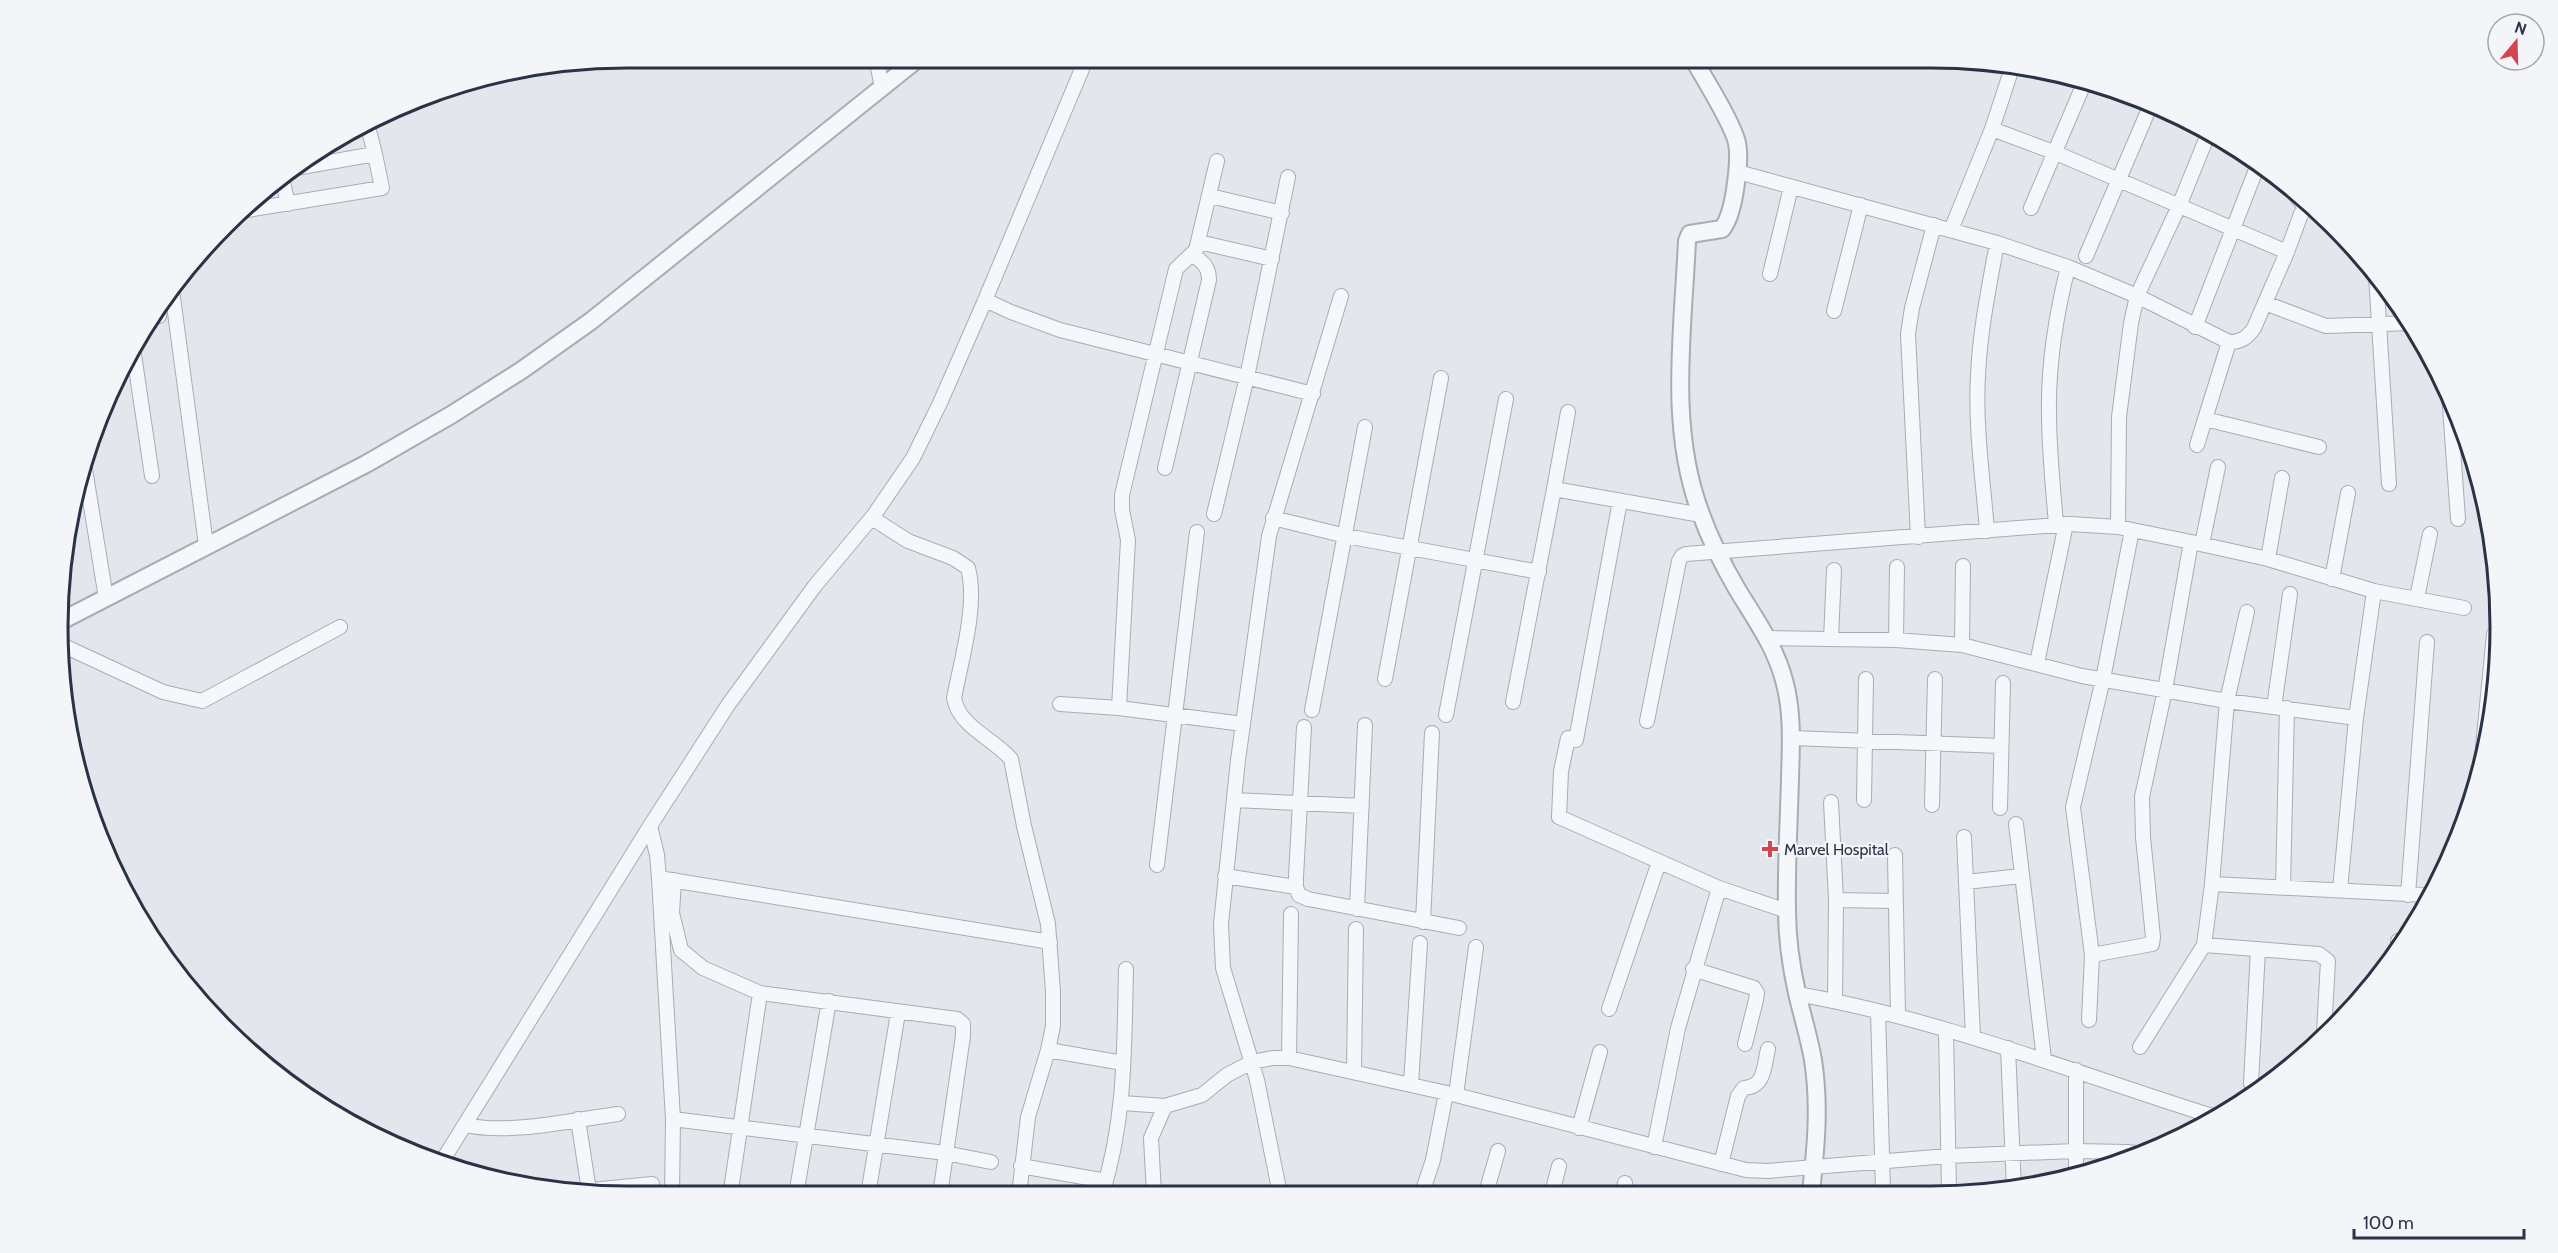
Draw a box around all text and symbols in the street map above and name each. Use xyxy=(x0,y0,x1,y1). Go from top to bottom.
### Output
north arrow xyxy=(2486,12,2546,72)
text: N xyxy=(2512,17,2529,39)
marker: Marvel Hospital xyxy=(1761,840,1779,858)
place label: Marvel Hospital xyxy=(1784,840,1889,859)
scale bar xyxy=(2354,1202,2524,1240)
text: 100 m xyxy=(2363,1212,2414,1234)

